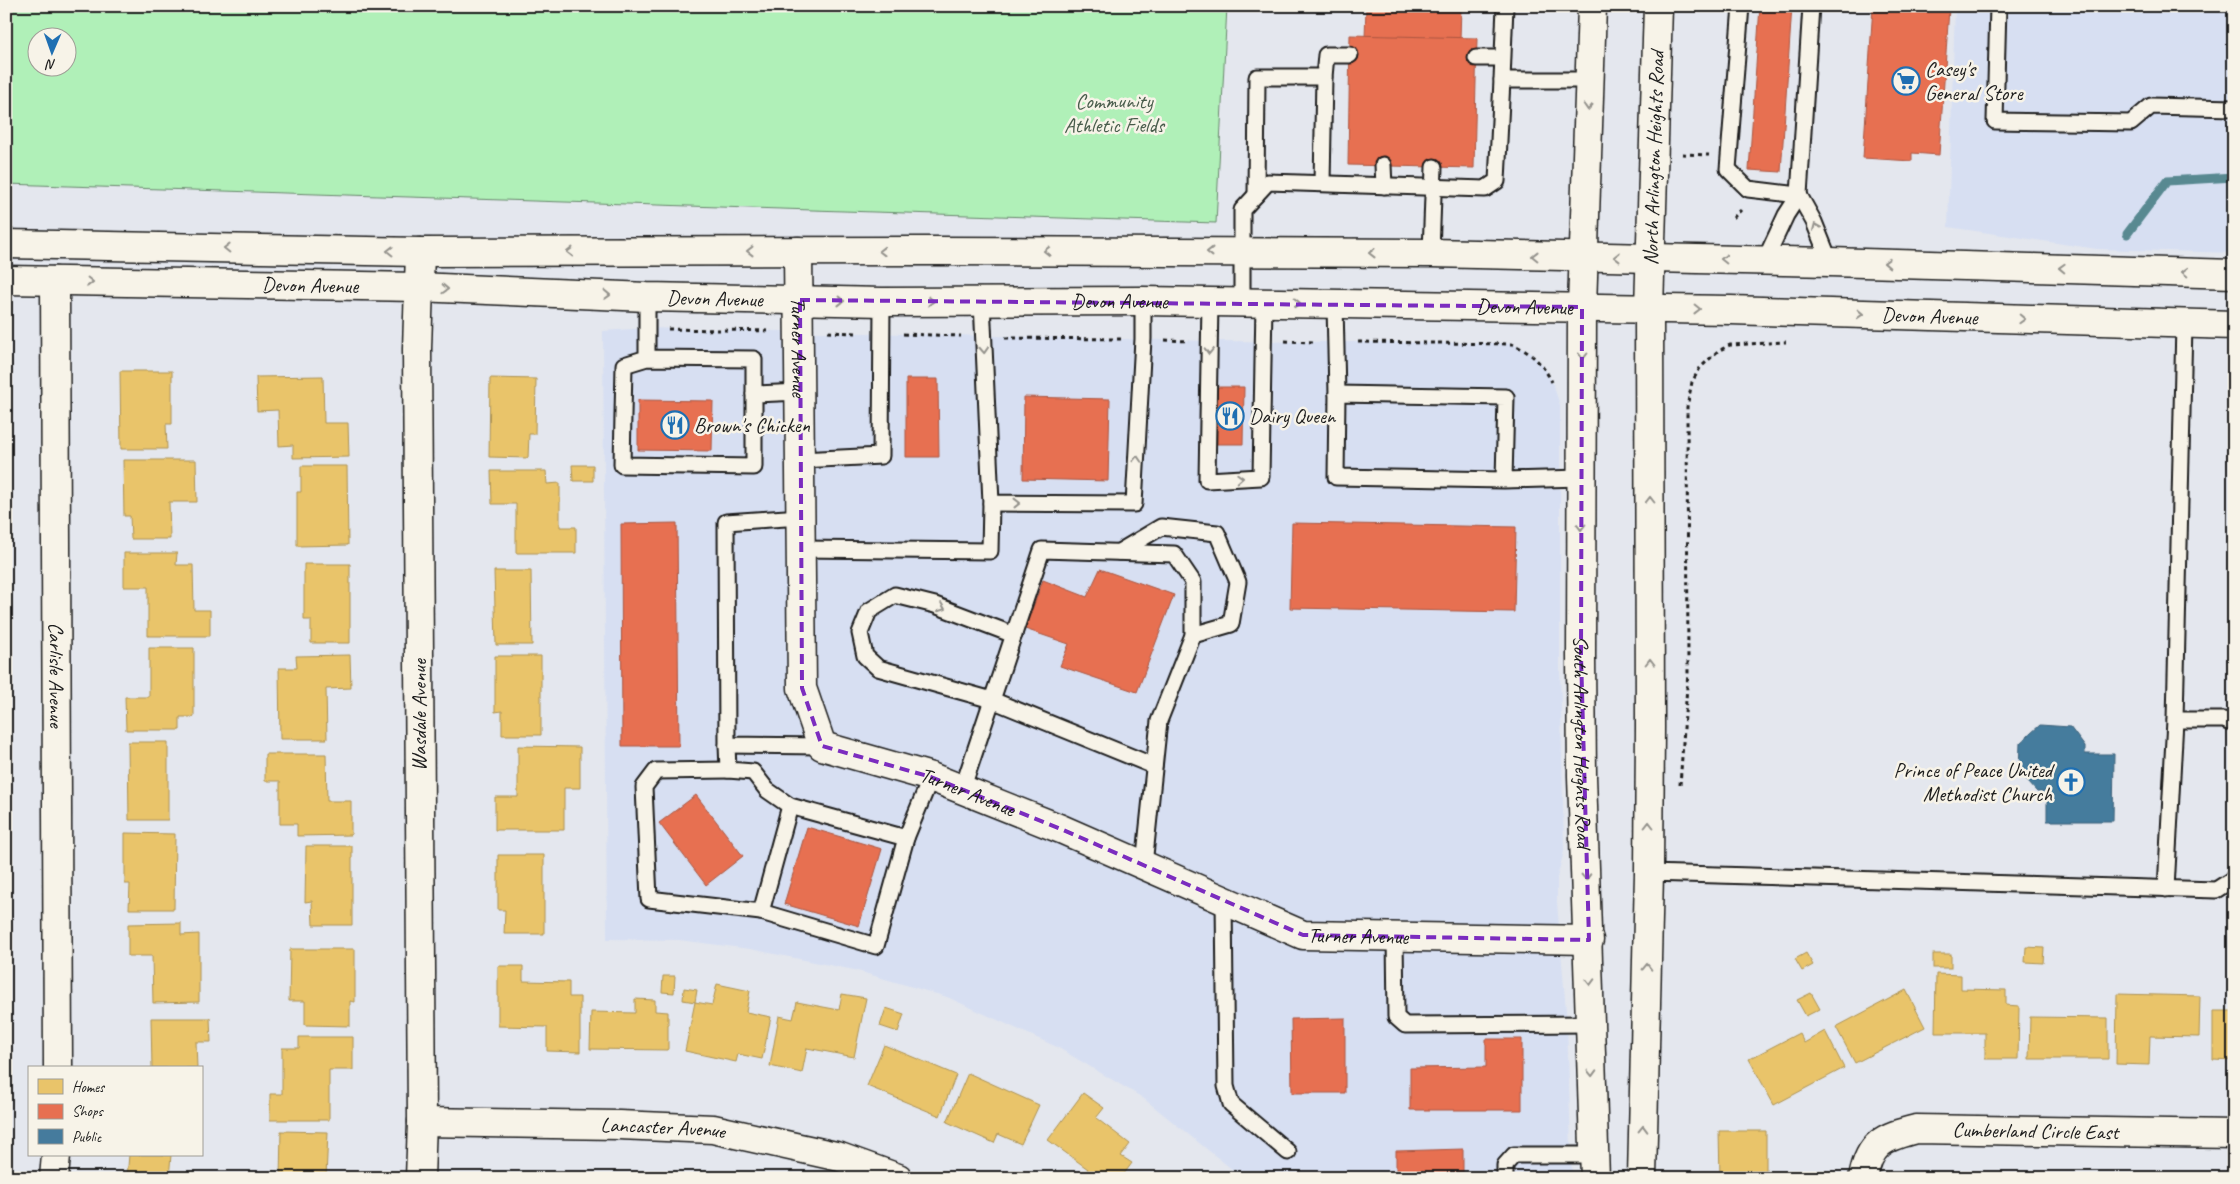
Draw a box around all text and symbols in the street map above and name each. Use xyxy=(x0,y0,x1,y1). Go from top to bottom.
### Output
north arrow xyxy=(28,28,78,78)
street label: North Arlington Heights Road xyxy=(1637,47,1670,266)
text: N xyxy=(45,56,56,73)
place label: Casey's General Store xyxy=(1925,56,2024,106)
supermarket icon: Casey's General Store xyxy=(1891,66,1921,96)
park label: Community Athletic Fields xyxy=(1064,88,1166,138)
one-way arrow xyxy=(1583,104,1594,112)
one-way arrow xyxy=(1812,223,1822,232)
one-way arrow xyxy=(223,243,231,254)
one-way arrow xyxy=(385,246,393,257)
one-way arrow xyxy=(745,246,753,256)
one-way arrow xyxy=(878,246,886,256)
one-way arrow xyxy=(1043,246,1050,256)
one-way arrow xyxy=(565,247,573,257)
one-way arrow xyxy=(1205,247,1213,257)
one-way arrow xyxy=(1368,248,1376,258)
one-way arrow xyxy=(1530,251,1538,261)
one-way arrow xyxy=(1613,252,1620,262)
one-way arrow xyxy=(1720,254,1728,264)
one-way arrow xyxy=(1882,258,1890,269)
one-way arrow xyxy=(2058,263,2066,273)
one-way arrow xyxy=(2181,267,2188,277)
street label: Devon Avenue xyxy=(262,271,359,299)
one-way arrow xyxy=(86,277,94,287)
one-way arrow xyxy=(441,283,449,294)
street label: Devon Avenue xyxy=(666,284,764,312)
street label: Devon Avenue xyxy=(1071,288,1169,314)
one-way arrow xyxy=(604,290,612,301)
street label: Devon Avenue xyxy=(1476,293,1574,321)
one-way arrow xyxy=(837,296,845,306)
one-way arrow xyxy=(927,296,935,306)
street label: Turner Avenue xyxy=(785,297,812,398)
one-way arrow xyxy=(1293,298,1301,309)
street label: Devon Avenue xyxy=(1881,301,1979,330)
one-way arrow xyxy=(1694,304,1702,314)
one-way arrow xyxy=(1856,308,1864,319)
one-way arrow xyxy=(2019,313,2027,324)
one-way arrow xyxy=(978,346,989,354)
one-way arrow xyxy=(1204,347,1215,355)
one-way arrow xyxy=(1578,352,1588,360)
restaurant icon: Dairy Queen xyxy=(1215,401,1245,431)
place label: Dairy Queen xyxy=(1249,403,1337,429)
restaurant icon: Brown's Chicken xyxy=(660,410,690,440)
place label: Brown's Chicken xyxy=(694,412,811,438)
one-way arrow xyxy=(1131,455,1142,463)
one-way arrow xyxy=(1236,473,1244,484)
one-way arrow xyxy=(1644,495,1655,503)
one-way arrow xyxy=(1013,498,1021,509)
one-way arrow xyxy=(1576,523,1586,531)
one-way arrow xyxy=(937,602,946,612)
street label: Carlisle Avenue xyxy=(43,622,70,729)
street label: South Arlington Heights Road xyxy=(1568,636,1597,852)
street label: Wasdale Avenue xyxy=(406,658,432,771)
one-way arrow xyxy=(1645,658,1655,666)
place label: Prince of Peace United Methodist Church xyxy=(1893,757,2056,807)
street label: Turner Avenue xyxy=(917,762,1020,823)
church icon: Prince of Peace United Methodist Church xyxy=(2056,767,2086,797)
one-way arrow xyxy=(1644,820,1655,828)
one-way arrow xyxy=(1581,873,1592,881)
street label: Turner Avenue xyxy=(1308,922,1410,950)
one-way arrow xyxy=(1642,962,1652,970)
one-way arrow xyxy=(1585,979,1595,987)
legend xyxy=(28,1066,202,1156)
one-way arrow xyxy=(1587,1069,1598,1077)
text: Homes xyxy=(72,1078,106,1097)
text: Shops xyxy=(72,1102,105,1121)
street label: Lancaster Avenue xyxy=(600,1112,729,1145)
street label: Cumberland Circle East xyxy=(1952,1117,2121,1145)
one-way arrow xyxy=(1638,1125,1648,1132)
text: Public xyxy=(72,1128,102,1147)

